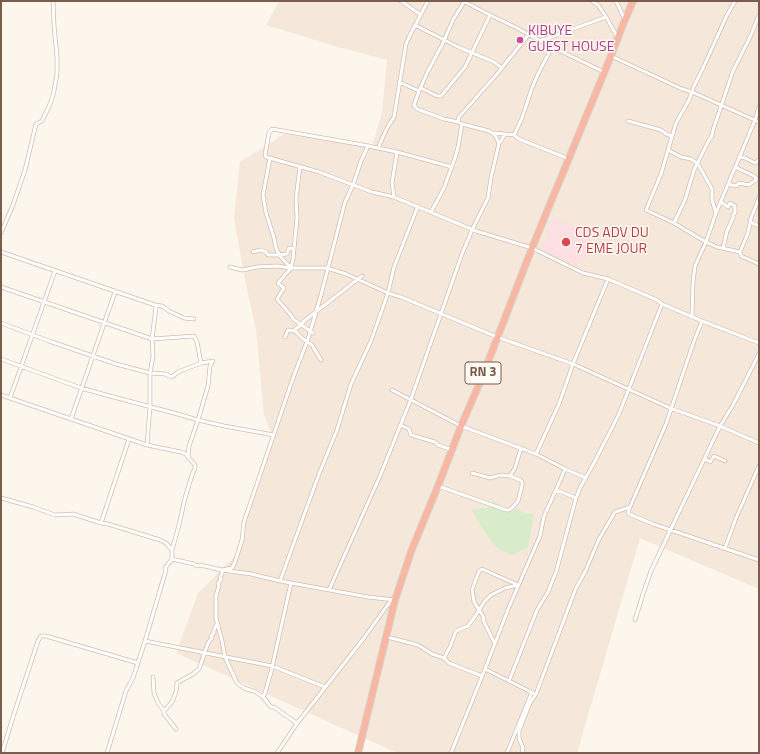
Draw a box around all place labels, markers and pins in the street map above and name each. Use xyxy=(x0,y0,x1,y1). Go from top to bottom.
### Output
place label: KIBUYE GUEST HOUSE xyxy=(528,24,614,56)
marker: KIBUYE GUEST HOUSE xyxy=(515,35,525,45)
place label: CDS ADV DU 7 EME JOUR xyxy=(575,226,649,258)
marker: CDS ADV DU 7 EME JOUR xyxy=(560,236,572,248)

